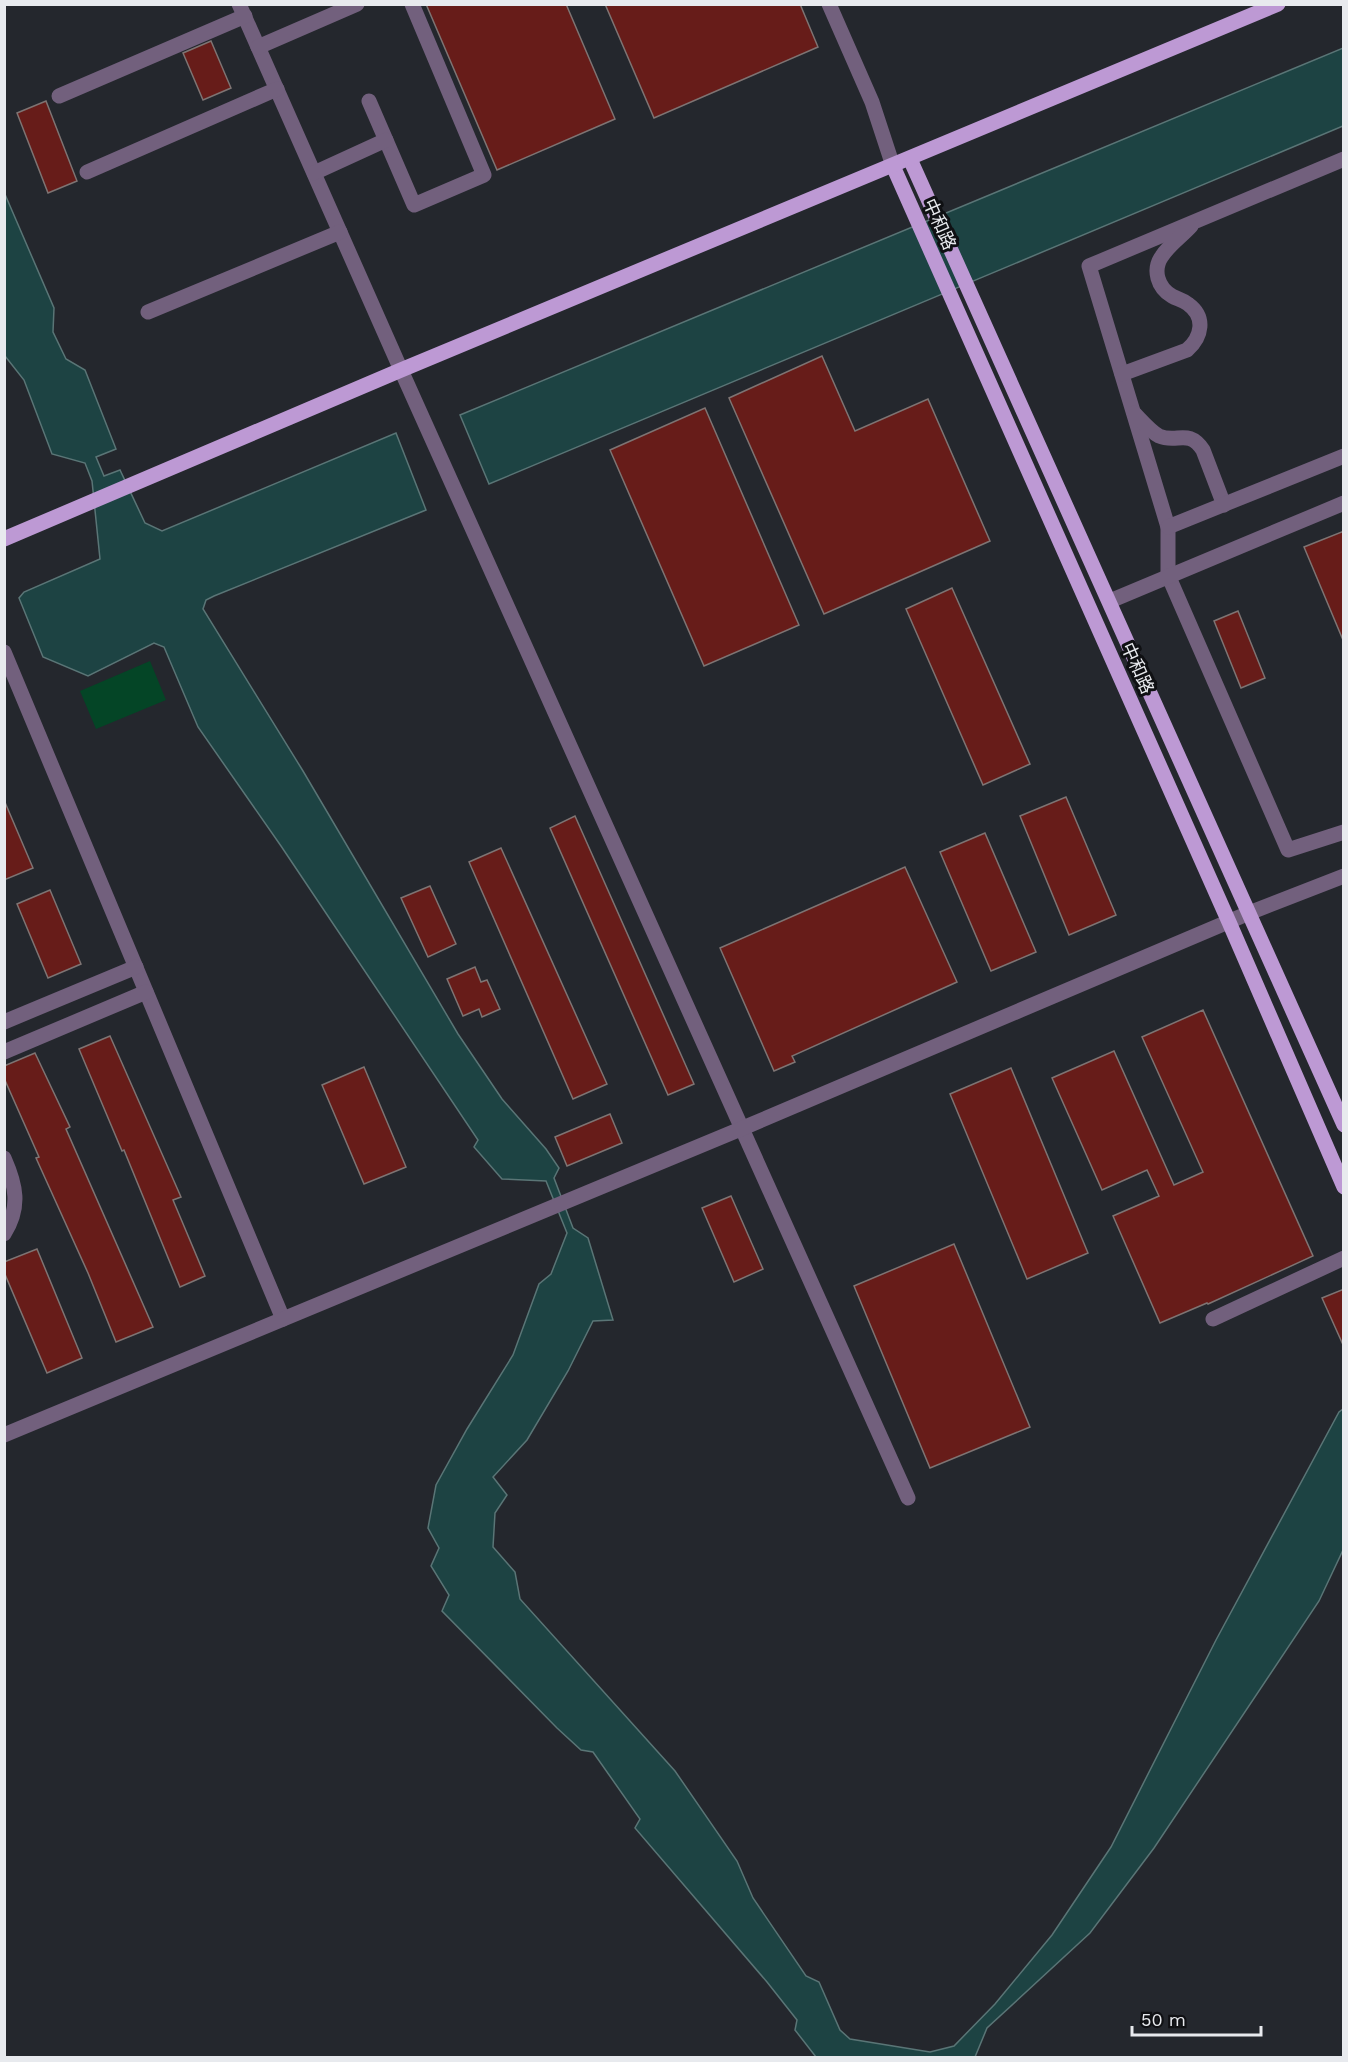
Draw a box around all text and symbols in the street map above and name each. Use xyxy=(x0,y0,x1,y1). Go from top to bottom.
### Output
street label: 中和路 xyxy=(919,195,961,253)
street label: 中和路 xyxy=(1117,639,1159,697)
scale bar xyxy=(1132,1999,1261,2037)
text: 50 m xyxy=(1141,2009,1186,2030)

